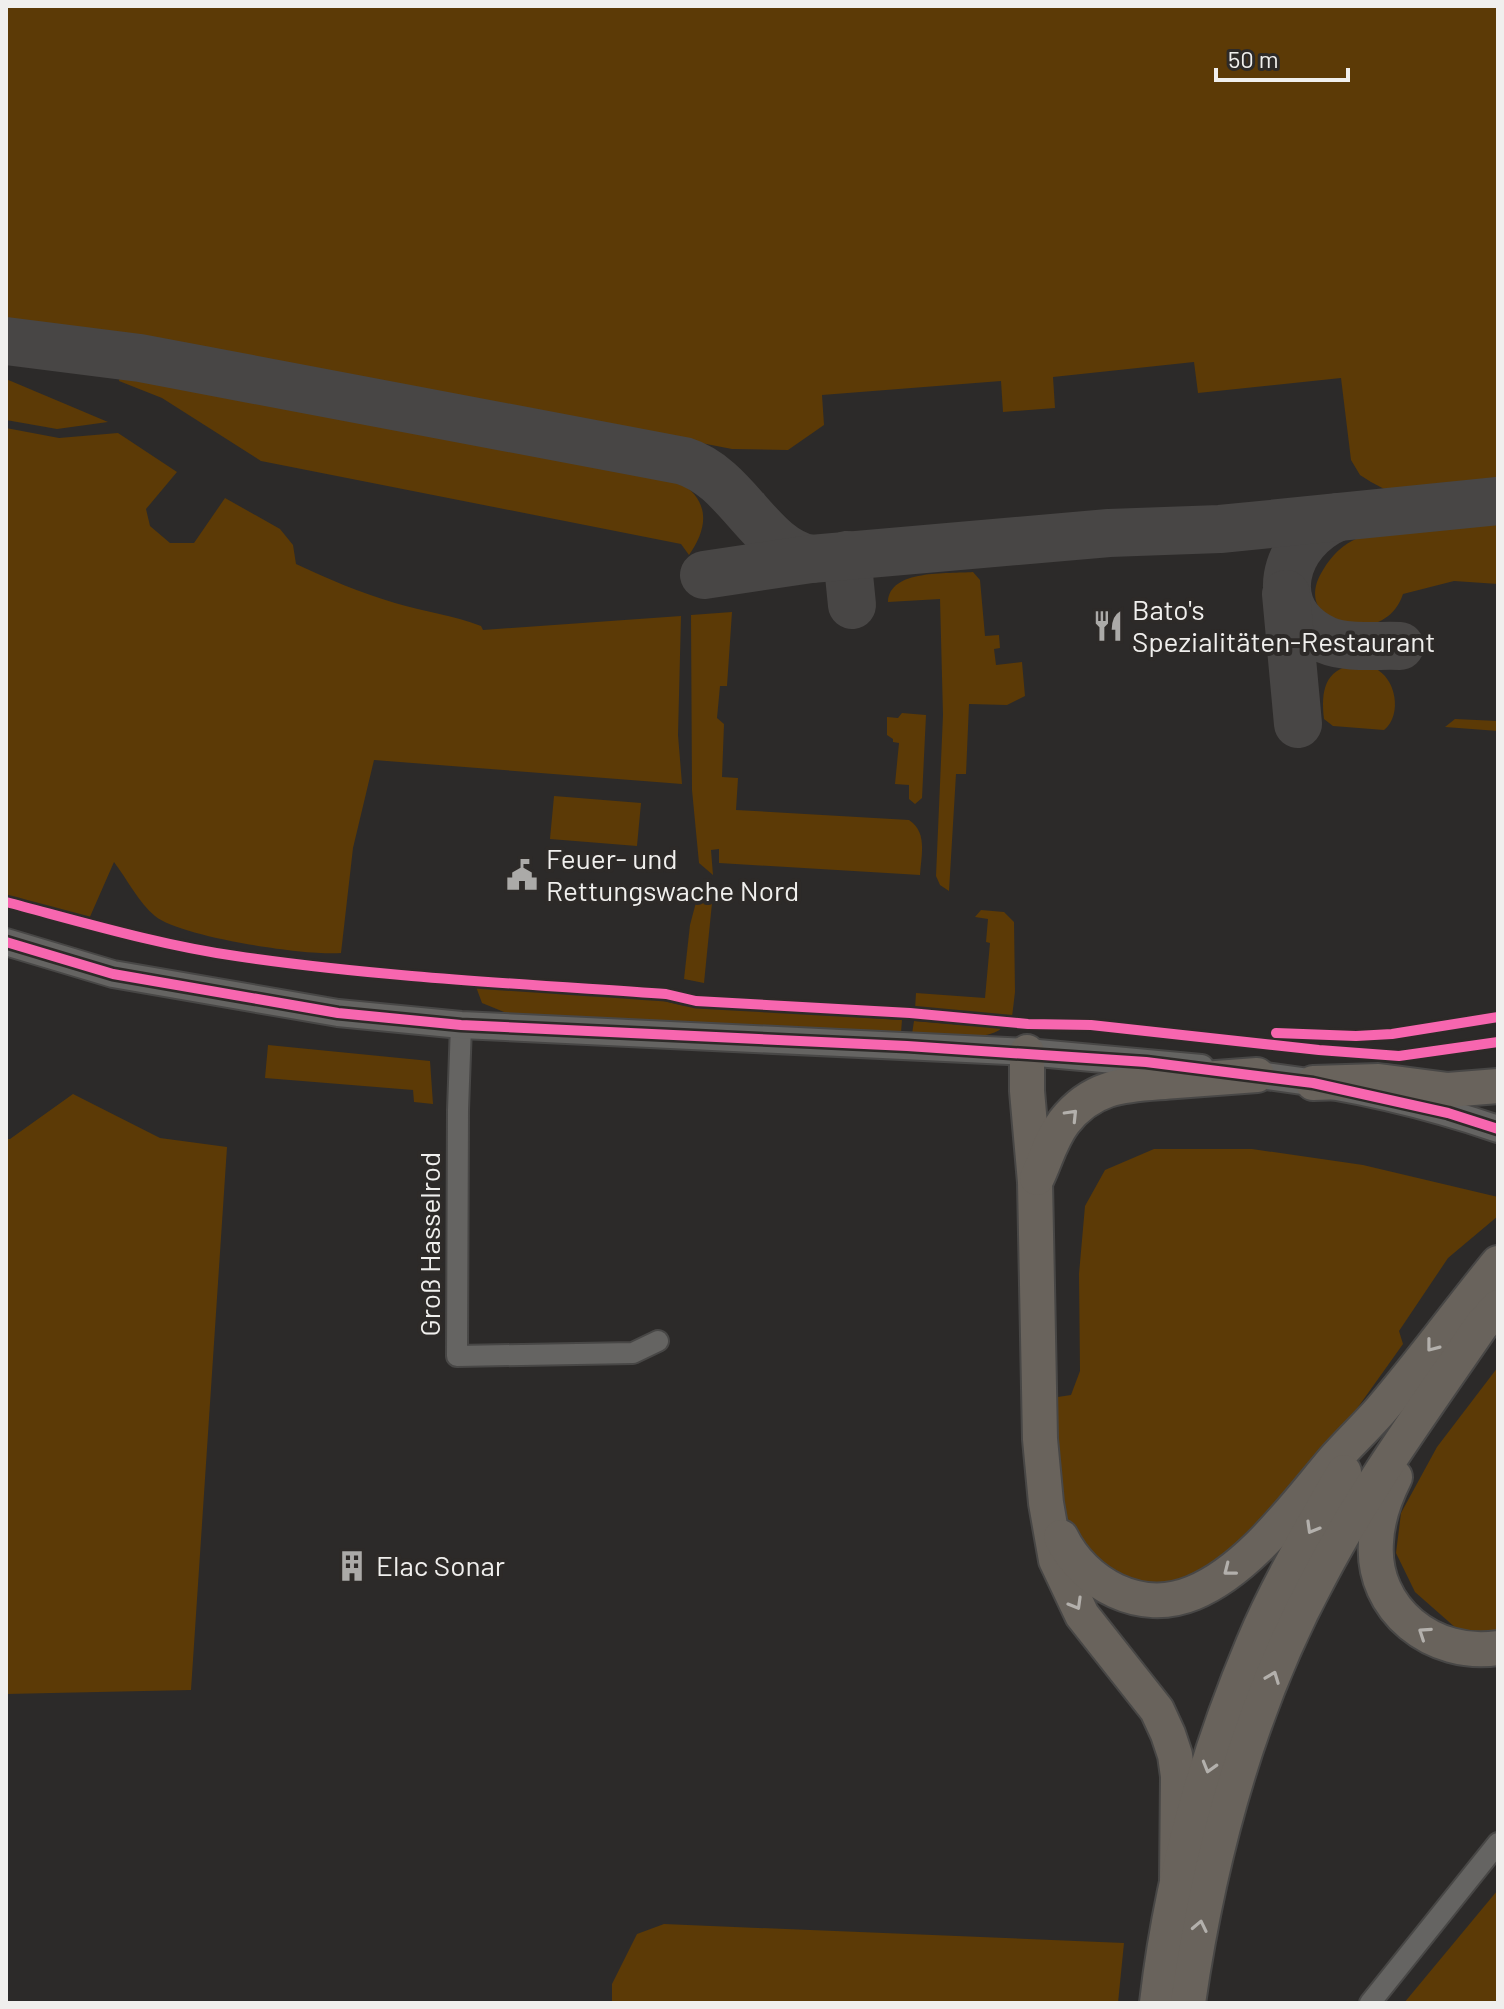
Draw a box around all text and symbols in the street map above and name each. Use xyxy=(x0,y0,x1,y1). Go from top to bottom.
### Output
scale bar xyxy=(1216,32,1348,82)
text: 50 m xyxy=(1228,44,1279,73)
place label: Bato's Spezialitäten-Restaurant xyxy=(1132,592,1436,658)
restaurant icon: Bato's Spezialitäten-Restaurant xyxy=(1091,609,1125,643)
place label: Feuer- und Rettungswache Nord xyxy=(546,841,799,907)
public building icon: Feuer- und Rettungswache Nord xyxy=(505,858,539,892)
one-way arrow xyxy=(1063,1109,1078,1124)
street label: Groß Hasselrod xyxy=(412,1152,446,1336)
one-way arrow xyxy=(1427,1337,1441,1352)
one-way arrow xyxy=(1306,1520,1321,1534)
place label: Elac Sonar xyxy=(376,1548,505,1582)
building icon: Elac Sonar xyxy=(335,1549,369,1583)
one-way arrow xyxy=(1223,1561,1238,1575)
one-way arrow xyxy=(1066,1595,1082,1609)
one-way arrow xyxy=(1418,1628,1432,1643)
one-way arrow xyxy=(1263,1671,1280,1685)
one-way arrow xyxy=(1202,1759,1218,1773)
one-way arrow xyxy=(1191,1920,1208,1933)

